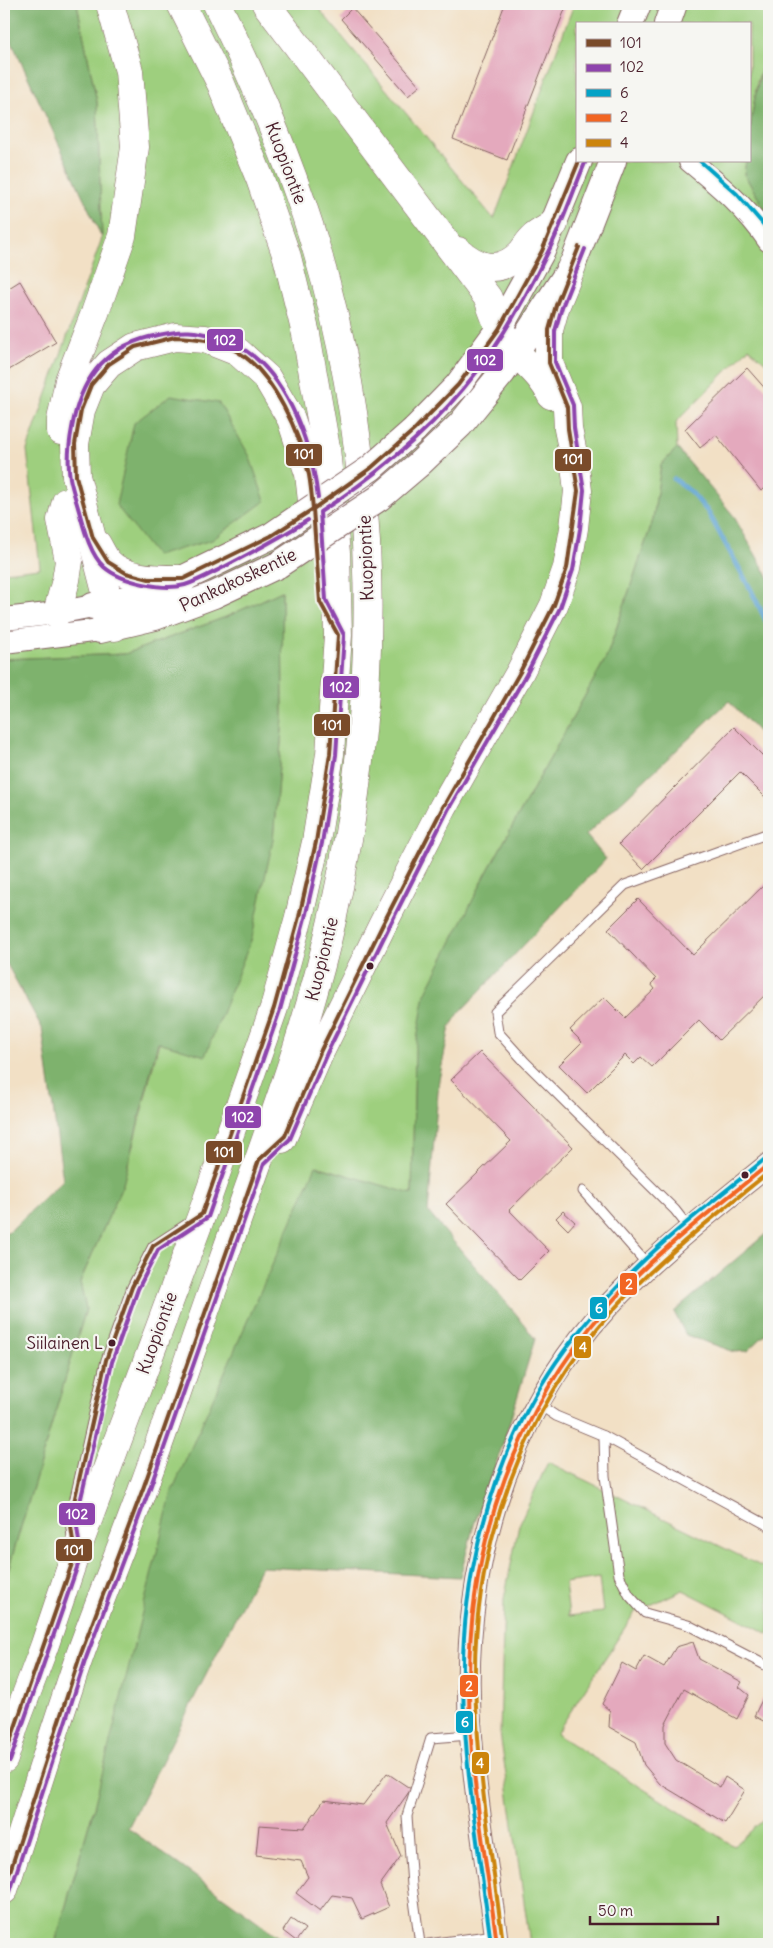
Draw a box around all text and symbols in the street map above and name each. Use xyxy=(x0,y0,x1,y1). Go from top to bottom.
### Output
legend xyxy=(576,22,750,162)
text: 101 xyxy=(620,33,642,52)
text: 102 xyxy=(620,57,644,76)
text: 6 xyxy=(620,83,629,102)
text: 2 xyxy=(620,107,628,126)
street label: Kuopiontie xyxy=(260,119,313,207)
text: 4 xyxy=(620,133,629,152)
line badge: 102 xyxy=(206,328,244,352)
text: 102 xyxy=(214,331,237,349)
line badge: 102 xyxy=(466,348,504,372)
text: 102 xyxy=(474,351,497,369)
line badge: 101 xyxy=(285,443,323,467)
text: 101 xyxy=(294,445,314,463)
line badge: 101 xyxy=(554,448,592,472)
text: 101 xyxy=(563,450,583,468)
street label: Kuopiontie xyxy=(353,515,378,601)
street label: Pankakoskentie xyxy=(176,542,300,617)
line badge: 102 xyxy=(322,675,360,699)
text: 102 xyxy=(330,678,353,696)
line badge: 101 xyxy=(313,713,351,737)
text: 101 xyxy=(322,716,342,734)
street label: Kuopiontie xyxy=(300,914,343,1003)
unlabelled marker xyxy=(365,961,375,971)
line badge: 102 xyxy=(224,1105,262,1129)
text: 102 xyxy=(232,1108,255,1126)
line badge: 101 xyxy=(205,1140,243,1164)
text: 101 xyxy=(214,1143,234,1161)
unlabelled marker xyxy=(740,1170,750,1180)
line badge: 2 xyxy=(619,1272,638,1296)
text: 2 xyxy=(625,1275,633,1293)
street label: Kuopiontie xyxy=(131,1289,182,1377)
line badge: 6 xyxy=(589,1296,608,1320)
text: 6 xyxy=(595,1299,603,1317)
place label: Siilainen L xyxy=(26,1332,103,1354)
line badge: 4 xyxy=(573,1335,592,1359)
marker: Siilainen L xyxy=(107,1338,117,1348)
text: 4 xyxy=(579,1338,587,1356)
line badge: 102 xyxy=(58,1502,96,1526)
text: 102 xyxy=(66,1505,89,1523)
line badge: 101 xyxy=(55,1538,93,1562)
text: 101 xyxy=(64,1541,84,1559)
line badge: 2 xyxy=(459,1674,479,1698)
text: 2 xyxy=(465,1677,473,1695)
line badge: 6 xyxy=(455,1710,474,1734)
text: 6 xyxy=(461,1713,469,1731)
line badge: 4 xyxy=(471,1751,490,1775)
text: 4 xyxy=(476,1754,484,1772)
scale bar xyxy=(590,1893,718,1925)
text: 50 m xyxy=(598,1901,633,1920)

